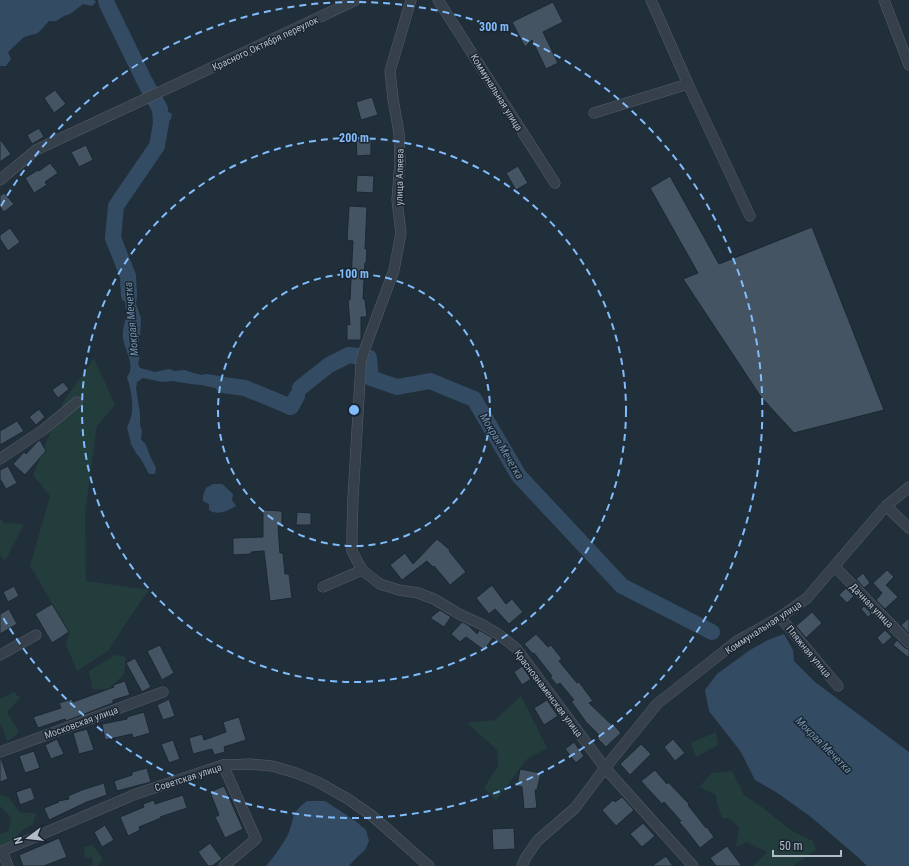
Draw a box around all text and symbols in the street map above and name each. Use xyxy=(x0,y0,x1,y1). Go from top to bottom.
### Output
street label: Красного Октября переулок xyxy=(210,14,320,73)
text: 300 m xyxy=(479,20,509,34)
street label: Коммунальная улица xyxy=(468,52,525,133)
text: 200 m xyxy=(339,131,369,145)
street label: улица Аляева xyxy=(394,148,405,205)
text: 100 m xyxy=(339,267,369,281)
water label: Мокрая Мечетка xyxy=(122,281,141,357)
centre of rings xyxy=(347,403,361,417)
water label: Мокрая Мечетка xyxy=(477,411,526,482)
street label: Дачная улица xyxy=(848,581,896,630)
street label: Коммунальная улица xyxy=(723,599,804,656)
street label: Пляжная улица xyxy=(784,623,834,680)
street label: Краснознаменская улица xyxy=(512,648,585,739)
street label: Московская улица xyxy=(43,704,120,741)
water label: Мокрая Мечетка xyxy=(793,714,855,776)
street label: Советская улица xyxy=(153,761,223,793)
north arrow xyxy=(8,818,48,858)
scale bar xyxy=(773,832,841,858)
text: N xyxy=(12,835,26,845)
text: 50 m xyxy=(779,839,803,853)

